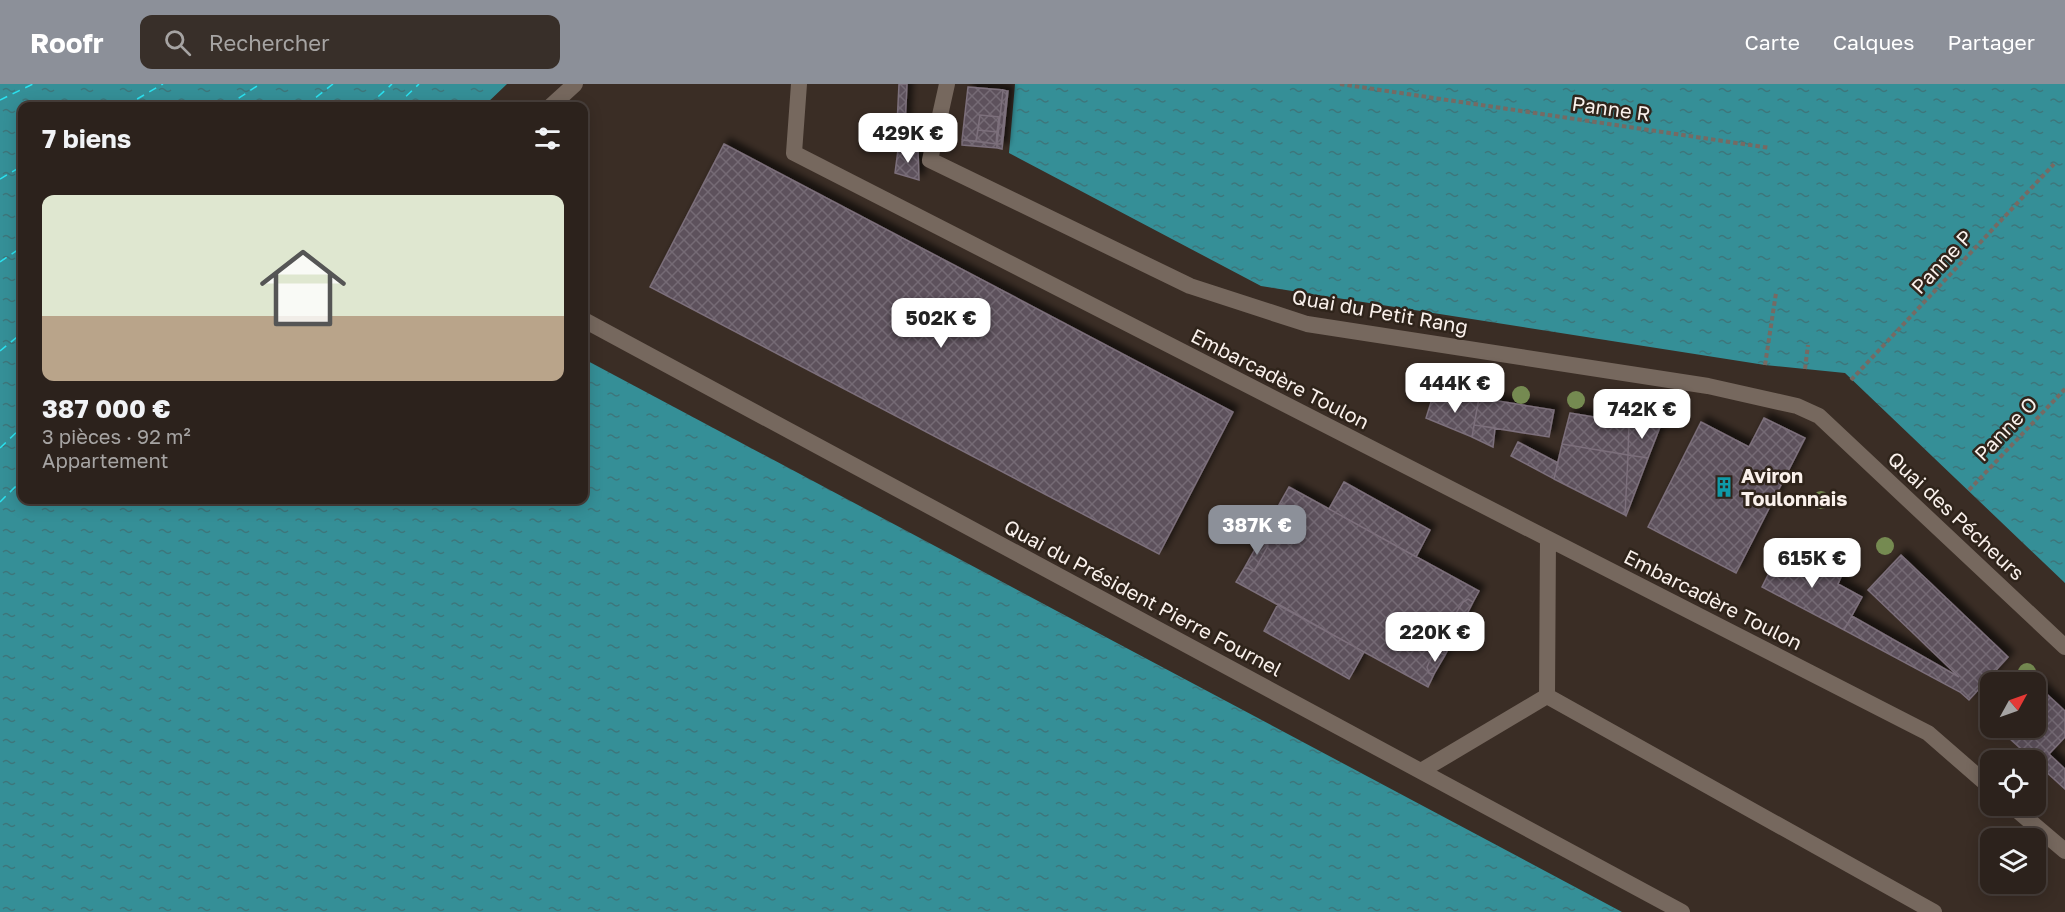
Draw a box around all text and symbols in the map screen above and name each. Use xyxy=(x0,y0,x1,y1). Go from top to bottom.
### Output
search box xyxy=(140,15,560,69)
text: Roofr xyxy=(30,26,104,59)
icon: search xyxy=(161,26,194,59)
text: Rechercher xyxy=(209,29,330,56)
text: Carte xyxy=(1744,29,1800,55)
text: Calques xyxy=(1833,29,1914,55)
text: Partager xyxy=(1947,29,2035,55)
street label: Panne R xyxy=(1570,91,1652,125)
pin: 429K € xyxy=(859,113,957,164)
text: 429K € xyxy=(873,120,944,144)
icon: filters xyxy=(531,122,564,155)
text: 7 biens xyxy=(42,123,131,154)
street label: Panne P xyxy=(1906,224,1977,298)
icon: home xyxy=(249,234,357,342)
street label: Quai du Petit Rang xyxy=(1290,284,1470,338)
pin: 502K € xyxy=(892,298,990,349)
text: 502K € xyxy=(906,305,977,329)
street label: Embarcadère Toulon xyxy=(1187,323,1373,433)
pin: 444K € xyxy=(1406,363,1504,414)
text: 444K € xyxy=(1419,370,1491,394)
pin: 742K € xyxy=(1593,389,1691,440)
street label: Panne O xyxy=(1969,391,2042,465)
text: 387 000 € xyxy=(42,393,171,424)
text: 742K € xyxy=(1607,396,1677,420)
text: 3 pièces · 92 m² xyxy=(42,424,191,448)
street label: Quai des Pécheurs xyxy=(1883,446,2030,585)
text: Appartement xyxy=(42,448,169,472)
place label: Aviron Toulonnais xyxy=(1741,463,1847,510)
building icon: Aviron Toulonnais xyxy=(1712,475,1736,499)
pin: 387K € xyxy=(1208,505,1306,556)
text: 387K € xyxy=(1222,512,1292,536)
street label: Quai du Président Pierre Fournel xyxy=(1000,513,1286,681)
pin: 615K € xyxy=(1763,538,1861,589)
street label: Embarcadère Toulon xyxy=(1620,544,1806,654)
text: 615K € xyxy=(1778,545,1846,569)
pin: 220K € xyxy=(1386,612,1484,663)
text: 220K € xyxy=(1400,619,1471,643)
north arrow xyxy=(1980,672,2046,738)
map controls xyxy=(1980,672,2046,894)
button: locate xyxy=(1980,750,2046,816)
button: layers xyxy=(1980,828,2046,894)

